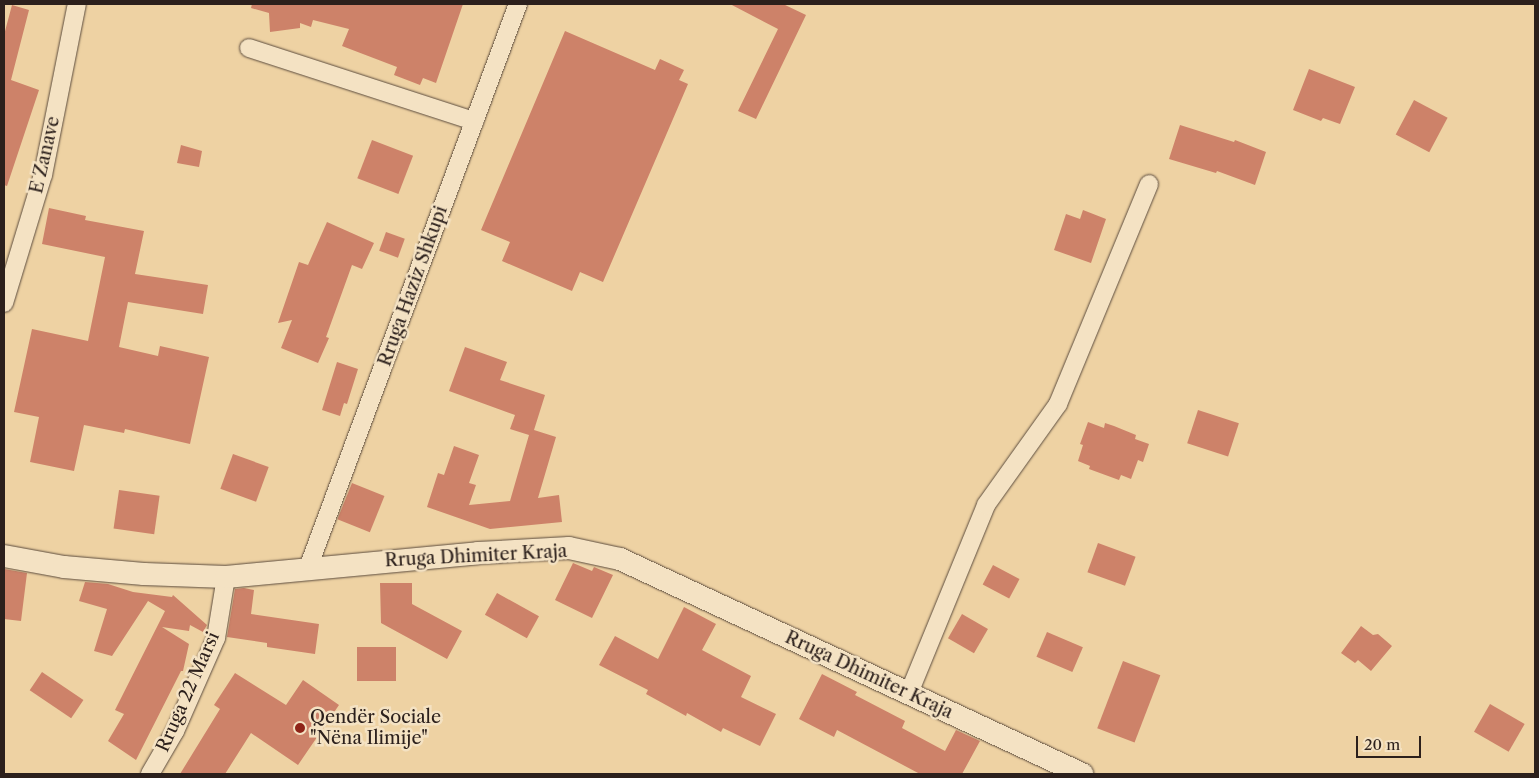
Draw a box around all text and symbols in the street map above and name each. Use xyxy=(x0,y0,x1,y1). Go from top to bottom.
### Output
street label: E Zanave xyxy=(26,114,64,196)
street label: Rruga Haziz Shkupi xyxy=(374,203,452,369)
street label: Rruga Dhimiter Kraja xyxy=(384,540,568,572)
street label: Rruga Dhimiter Kraja xyxy=(781,626,957,724)
street label: Rruga 22 Marsi xyxy=(152,628,224,756)
place label: Qendër Sociale "Nëna Ilimije" xyxy=(310,707,441,750)
marker: Qendër Sociale "Nëna Ilimije" xyxy=(294,722,306,734)
scale bar xyxy=(1359,726,1424,758)
text: 20 m xyxy=(1364,735,1400,754)

